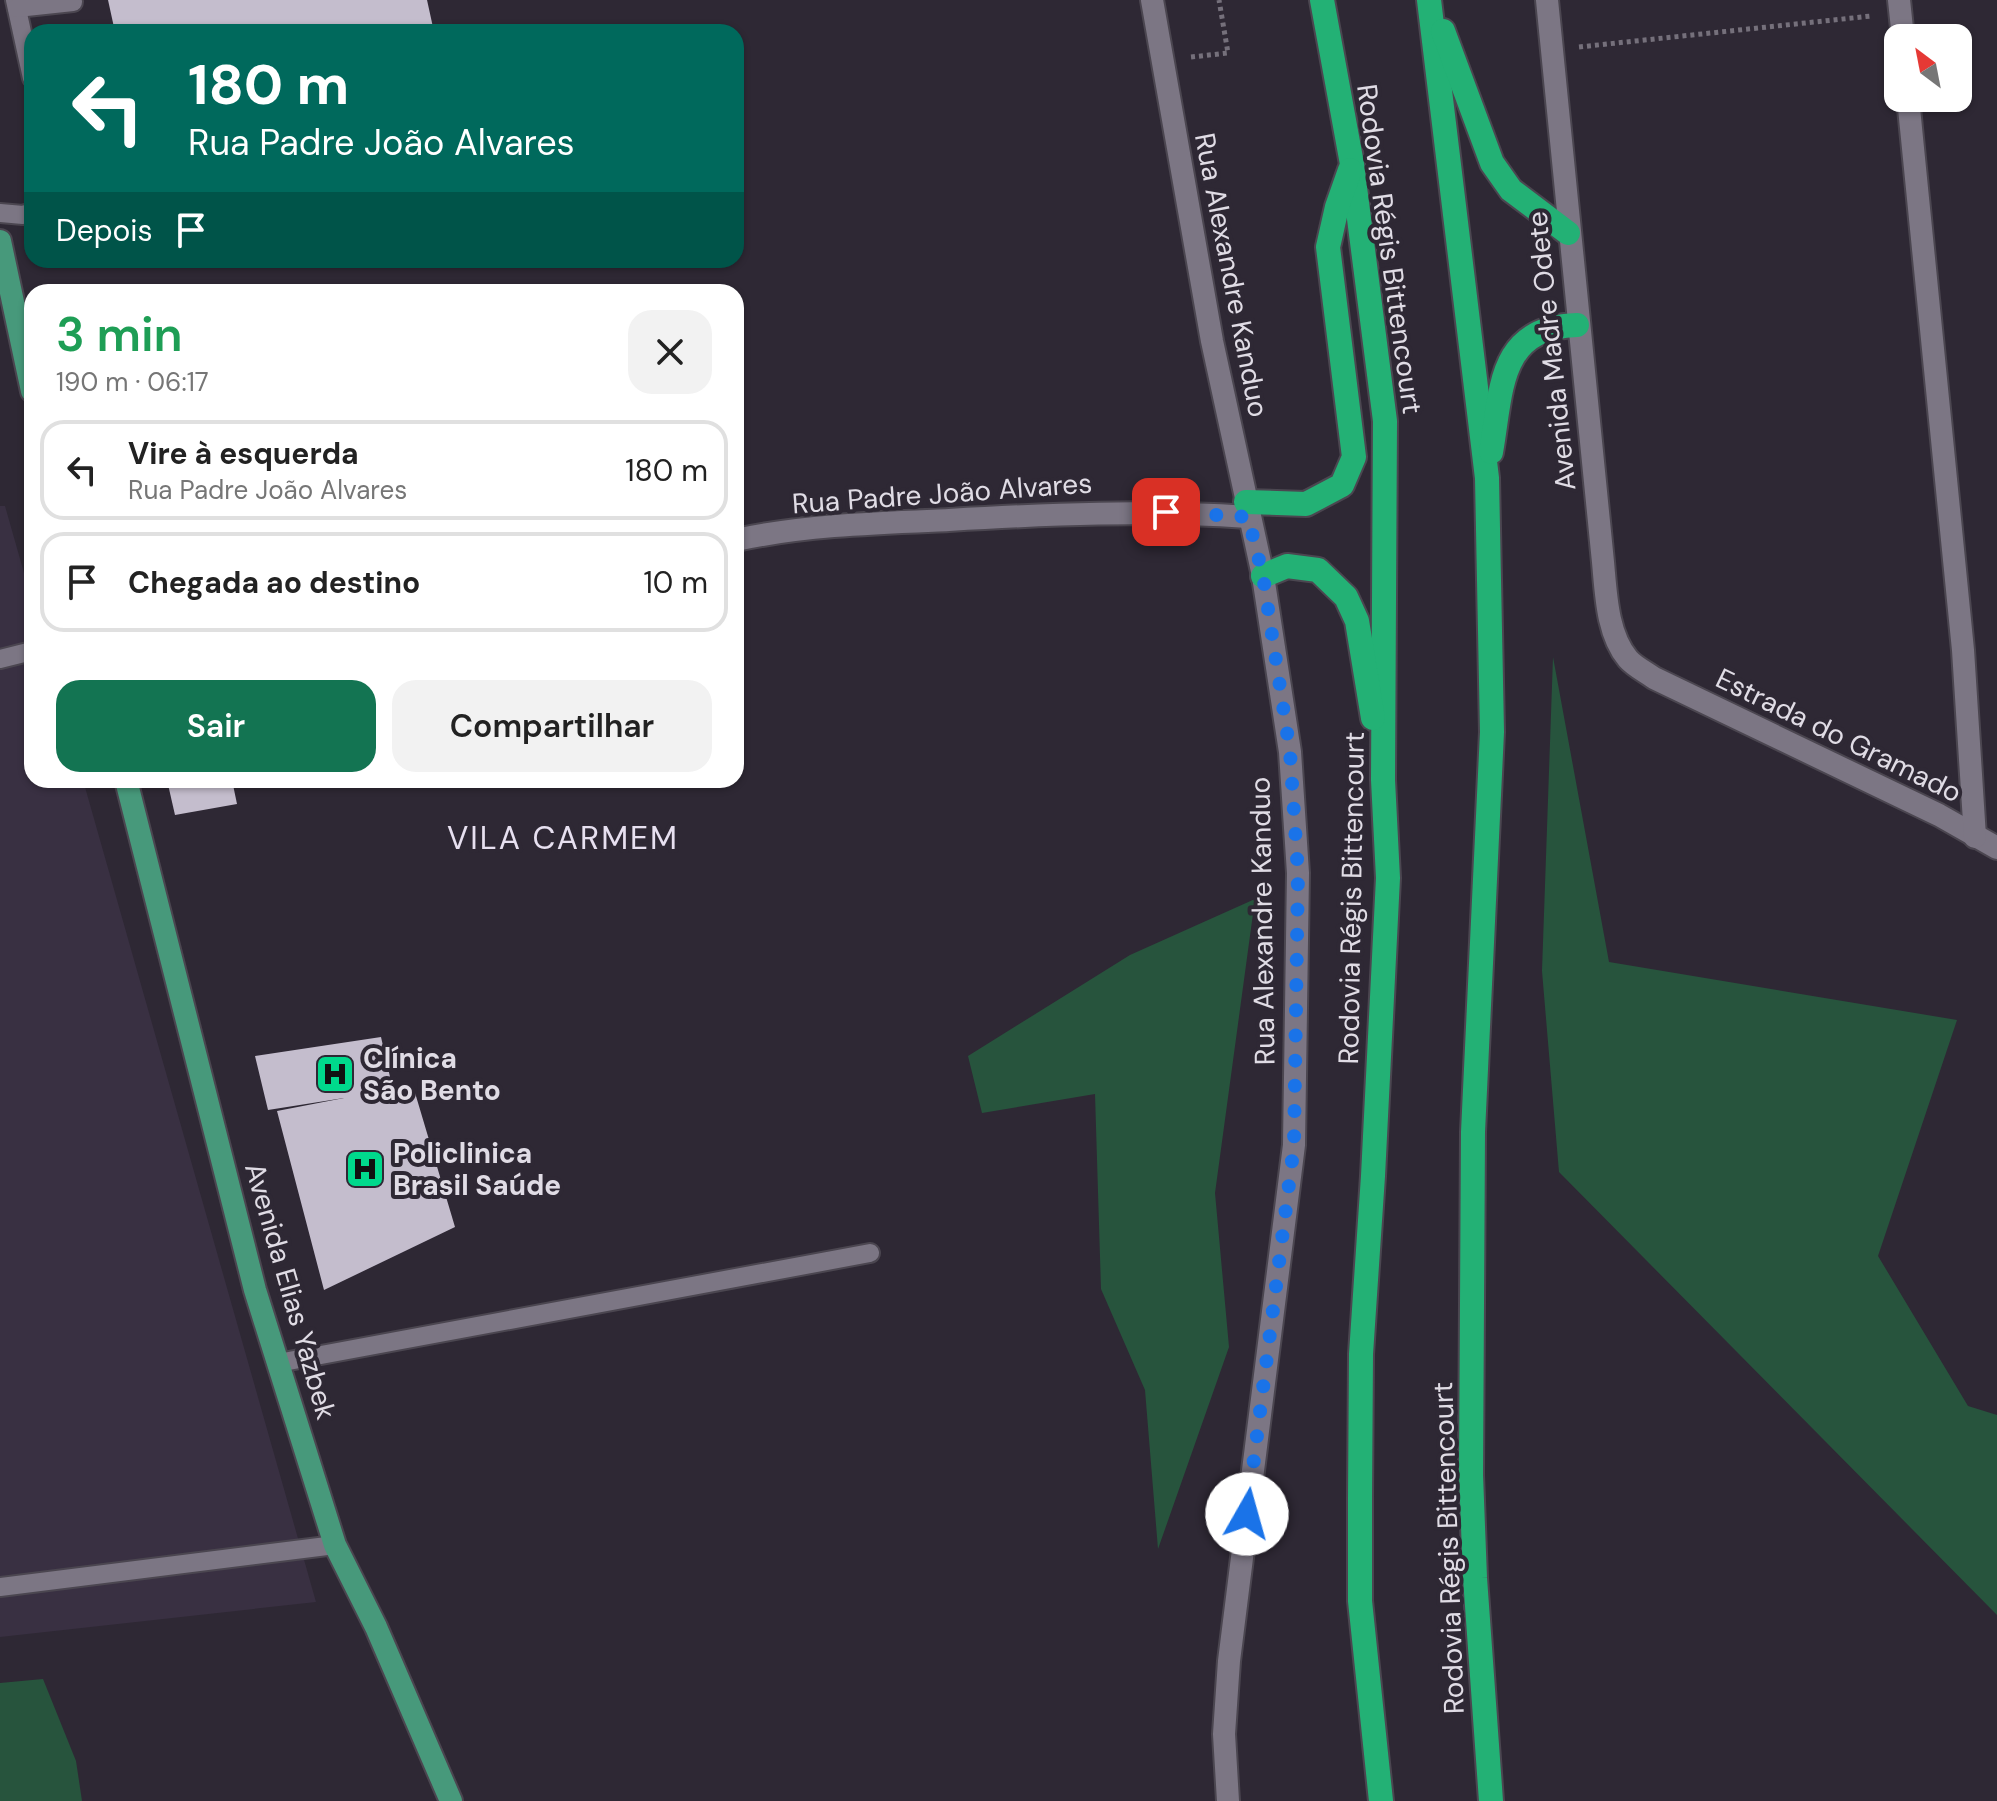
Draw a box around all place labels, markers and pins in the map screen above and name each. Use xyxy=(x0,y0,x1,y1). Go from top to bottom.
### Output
pin xyxy=(1132,478,1200,546)
place label: Clínica São Bento xyxy=(363,1040,501,1109)
hospital icon: Clínica São Bento xyxy=(314,1053,356,1095)
place label: Policlinica Brasil Saúde xyxy=(393,1135,561,1204)
hospital icon: Policlinica Brasil Saúde xyxy=(344,1148,386,1190)

